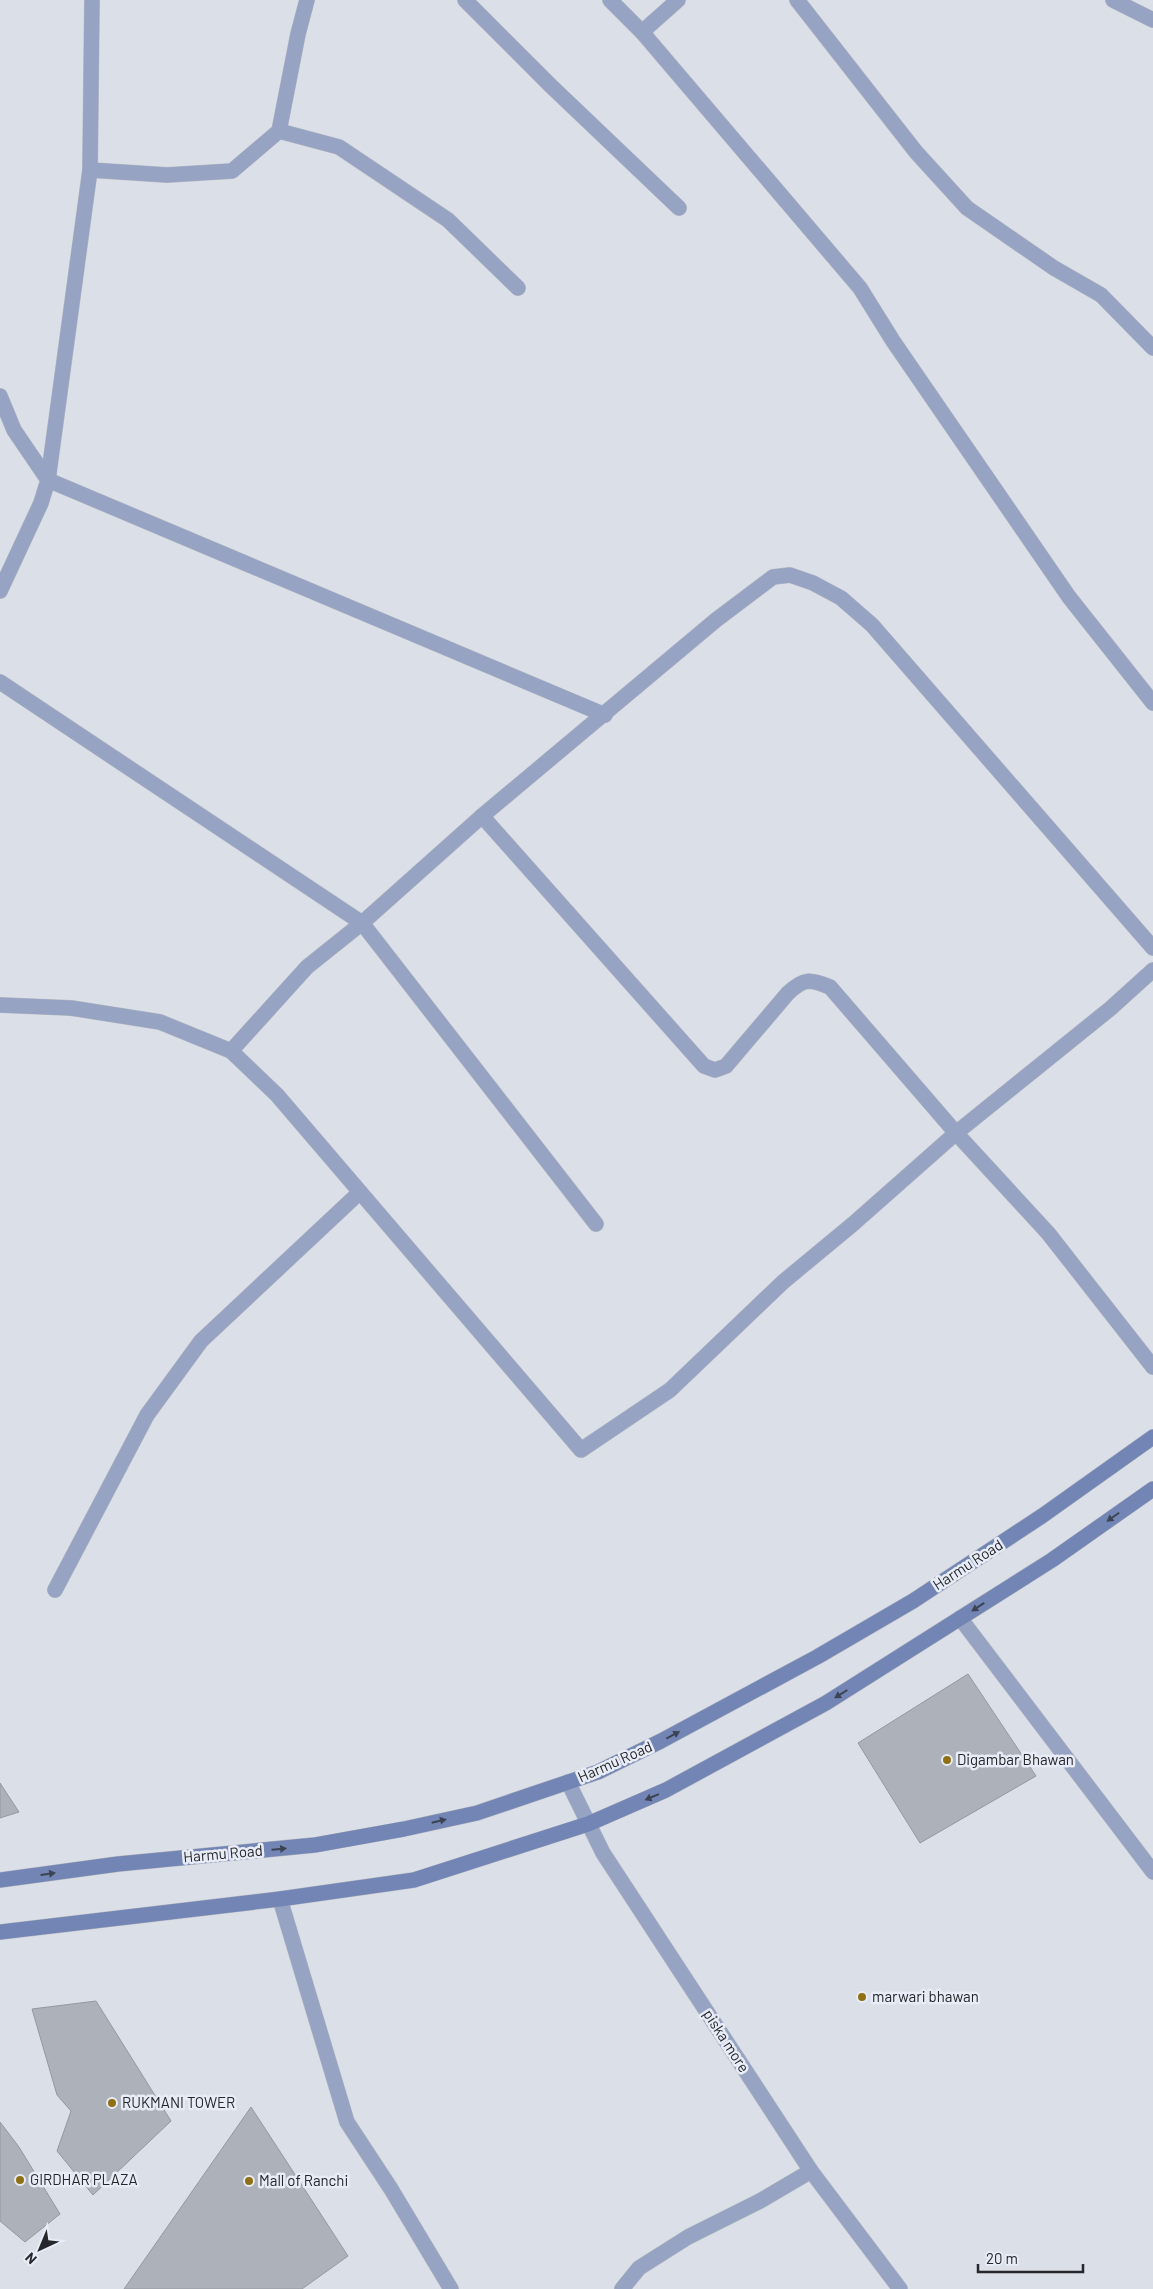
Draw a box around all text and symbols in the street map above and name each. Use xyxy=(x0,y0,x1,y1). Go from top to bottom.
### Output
one-way arrow xyxy=(1106,1512,1120,1522)
street label: Harmu Road xyxy=(929,1535,1006,1593)
one-way arrow xyxy=(971,1602,984,1612)
one-way arrow xyxy=(834,1689,847,1699)
one-way arrow xyxy=(666,1730,680,1739)
street label: Harmu Road xyxy=(575,1737,655,1785)
place label: Digambar Bhawan xyxy=(957,1750,1074,1768)
marker: Digambar Bhawan xyxy=(941,1754,953,1766)
one-way arrow xyxy=(645,1793,659,1801)
one-way arrow xyxy=(432,1817,447,1825)
street label: Harmu Road xyxy=(183,1841,263,1865)
one-way arrow xyxy=(272,1845,288,1853)
one-way arrow xyxy=(41,1869,57,1877)
place label: marwari bhawan xyxy=(872,1987,979,2005)
marker: marwari bhawan xyxy=(856,1991,868,2003)
street label: piska more xyxy=(700,2006,754,2075)
place label: RUKMANI TOWER xyxy=(122,2093,235,2111)
marker: RUKMANI TOWER xyxy=(106,2097,118,2109)
place label: GIRDHAR PLAZA xyxy=(30,2170,138,2188)
place label: Mall of Ranchi xyxy=(259,2171,348,2189)
marker: GIRDHAR PLAZA xyxy=(14,2174,26,2186)
marker: Mall of Ranchi xyxy=(243,2175,255,2187)
north arrow xyxy=(15,2224,65,2274)
scale bar xyxy=(978,2242,1083,2274)
text: N xyxy=(21,2249,40,2268)
text: 20 m xyxy=(986,2249,1018,2267)

